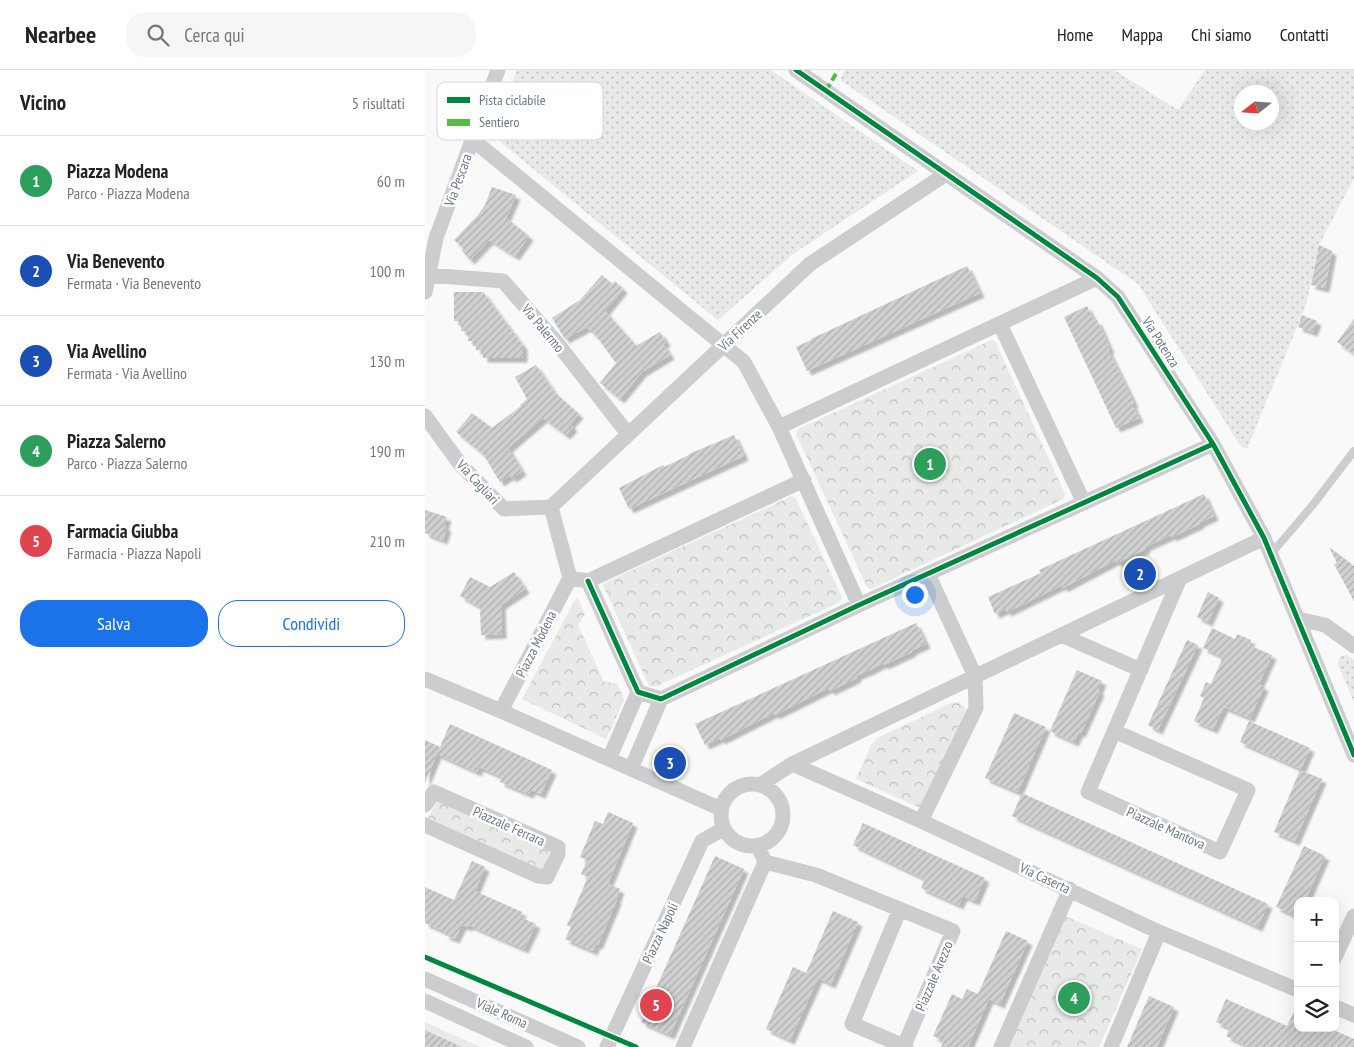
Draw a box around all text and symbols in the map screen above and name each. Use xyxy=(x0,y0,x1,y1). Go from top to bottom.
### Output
search box xyxy=(126,12,476,57)
text: Nearbee xyxy=(25,19,96,50)
icon: search xyxy=(144,21,172,49)
text: Cerca qui xyxy=(184,23,245,47)
text: Home xyxy=(1057,23,1094,46)
text: Mappa xyxy=(1122,23,1163,46)
text: Chi siamo xyxy=(1191,23,1252,46)
text: Contatti xyxy=(1280,23,1329,46)
legend xyxy=(437,82,603,140)
north arrow xyxy=(1234,85,1279,130)
text: Vicino xyxy=(20,89,66,116)
text: Pista ciclabile xyxy=(479,91,546,109)
text: 5 risultati xyxy=(352,93,405,113)
text: Sentiero xyxy=(479,113,519,131)
street label: Via Pescara xyxy=(440,151,476,210)
text: Piazza Modena xyxy=(67,159,168,183)
text: 1 xyxy=(32,171,40,191)
text: 60 m xyxy=(377,171,405,191)
text: Parco · Piazza Modena xyxy=(67,183,190,203)
text: Via Benevento xyxy=(67,249,165,273)
text: 2 xyxy=(32,261,40,281)
text: 100 m xyxy=(370,261,405,281)
text: Fermata · Via Benevento xyxy=(67,273,201,293)
street label: Via Palermo xyxy=(517,299,568,356)
street label: Via Firenze xyxy=(714,305,766,355)
street label: Via Potenza xyxy=(1138,313,1184,371)
text: Via Avellino xyxy=(67,339,147,363)
text: 3 xyxy=(32,351,40,371)
text: 130 m xyxy=(370,351,405,371)
text: Fermata · Via Avellino xyxy=(67,363,187,383)
text: Piazza Salerno xyxy=(67,429,166,453)
text: 4 xyxy=(32,441,40,461)
text: 190 m xyxy=(370,441,405,461)
pin: 1 xyxy=(914,445,946,483)
text: Parco · Piazza Salerno xyxy=(67,453,187,473)
street label: Via Cagliari xyxy=(452,455,503,508)
text: Farmacia Giubba xyxy=(67,519,178,543)
text: 5 xyxy=(32,531,40,551)
text: 210 m xyxy=(370,531,405,551)
text: Farmacia · Piazza Napoli xyxy=(67,543,201,563)
pin: 2 xyxy=(1124,555,1156,593)
your location xyxy=(902,582,928,608)
button: Salva xyxy=(20,600,208,647)
button: Condividi xyxy=(218,600,405,647)
street label: Piazza Modena xyxy=(512,608,560,680)
pin: 3 xyxy=(654,744,686,782)
street label: Piazzale Ferrara xyxy=(470,802,548,850)
street label: Piazzale Mantova xyxy=(1124,803,1208,853)
street label: Via Caserta xyxy=(1016,858,1073,898)
map controls xyxy=(1294,897,1339,1032)
button: + xyxy=(1294,897,1339,942)
street label: Piazza Napoli xyxy=(638,900,682,966)
street label: Piazzale Arezzo xyxy=(911,938,957,1014)
button: − xyxy=(1294,942,1339,987)
pin: 4 xyxy=(1058,979,1090,1017)
pin: 5 xyxy=(640,986,672,1024)
button: layers xyxy=(1294,987,1339,1032)
street label: Viale Roma xyxy=(473,993,530,1032)

